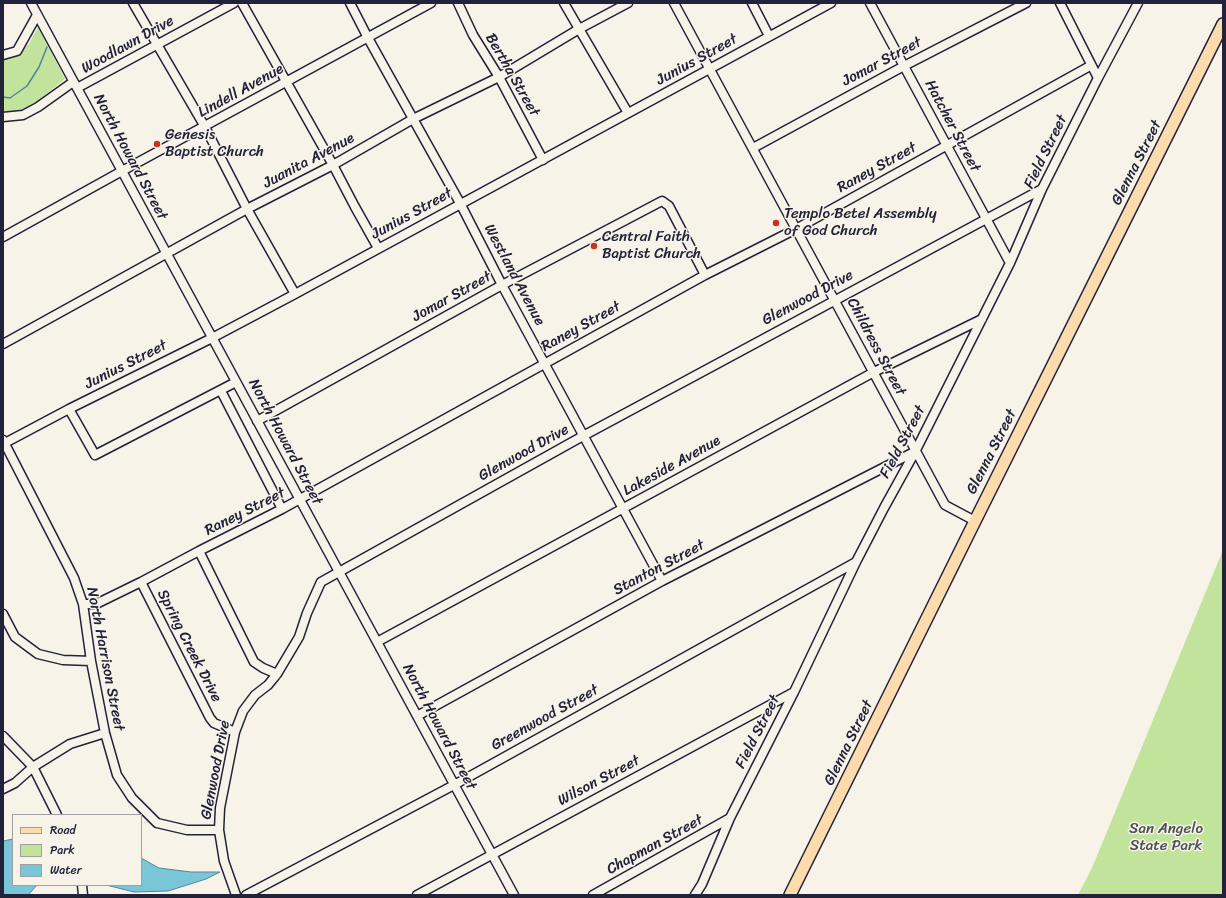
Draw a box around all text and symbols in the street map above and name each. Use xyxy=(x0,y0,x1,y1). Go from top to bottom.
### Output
street label: Woodlawn Drive xyxy=(79,12,177,78)
street label: Bertha Street xyxy=(481,30,543,120)
street label: Junius Street xyxy=(653,30,741,90)
street label: Jomar Street xyxy=(839,34,925,90)
street label: Lindell Avenue xyxy=(195,60,287,122)
street label: Hatcher Street xyxy=(920,77,984,175)
street label: North Howard Street xyxy=(89,91,171,223)
street label: Field Street xyxy=(1020,112,1072,192)
street label: Glenna Street xyxy=(1108,118,1166,208)
place label: Genesis Baptist Church xyxy=(165,126,264,161)
street label: Juanita Avenue xyxy=(260,129,358,193)
marker: Genesis Baptist Church xyxy=(152,139,162,149)
street label: Raney Street xyxy=(834,139,920,197)
street label: Junius Street xyxy=(368,184,456,244)
place label: Templo Betel Assembly of God Church xyxy=(784,205,937,240)
marker: Templo Betel Assembly of God Church xyxy=(771,218,781,228)
street label: Westland Avenue xyxy=(480,221,548,329)
place label: Central Faith Baptist Church xyxy=(602,228,701,263)
marker: Central Faith Baptist Church xyxy=(589,241,599,251)
street label: Glenwood Drive xyxy=(759,266,857,330)
street label: Jomar Street xyxy=(409,268,495,326)
street label: Childress Street xyxy=(843,295,909,399)
street label: Raney Street xyxy=(538,298,624,356)
street label: Junius Street xyxy=(82,337,170,393)
street label: North Howard Street xyxy=(244,376,326,508)
street label: Field Street xyxy=(876,403,930,481)
street label: Glenna Street xyxy=(963,407,1021,497)
street label: Glenwood Drive xyxy=(476,421,572,485)
street label: Lakeside Avenue xyxy=(620,432,724,500)
street label: Raney Street xyxy=(202,484,288,540)
street label: Stanton Street xyxy=(610,536,708,600)
street label: North Harrison Street xyxy=(82,586,128,732)
street label: Spring Creek Drive xyxy=(153,587,225,705)
street label: North Howard Street xyxy=(398,661,480,793)
street label: Greenwood Street xyxy=(488,681,602,755)
street label: Field Street xyxy=(732,692,784,772)
street label: Glenna Street xyxy=(821,697,877,789)
street label: Glenwood Drive xyxy=(198,719,234,821)
street label: Wilson Street xyxy=(555,752,643,810)
street label: Chapman Street xyxy=(604,811,706,879)
legend xyxy=(12,814,142,886)
text: Road xyxy=(50,819,76,841)
park label: San Angelo State Park xyxy=(1129,820,1203,855)
text: Park xyxy=(50,839,75,861)
text: Water xyxy=(50,859,82,881)

